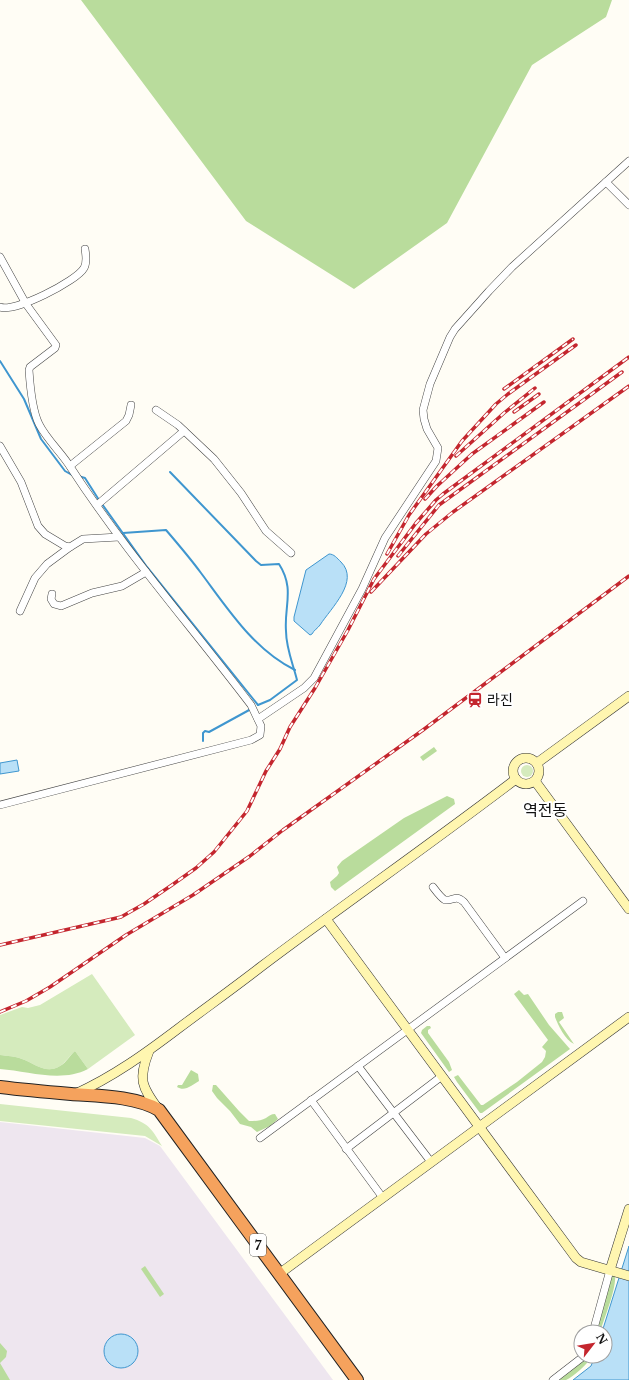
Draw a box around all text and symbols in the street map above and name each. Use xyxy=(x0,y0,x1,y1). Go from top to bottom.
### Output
station icon: 라진 xyxy=(466,691,484,709)
place label: 라진 xyxy=(487,691,513,709)
district label: 역전동 xyxy=(523,800,567,820)
road number: 7 xyxy=(250,1234,266,1256)
north arrow xyxy=(573,1324,613,1364)
text: N xyxy=(593,1331,611,1347)

